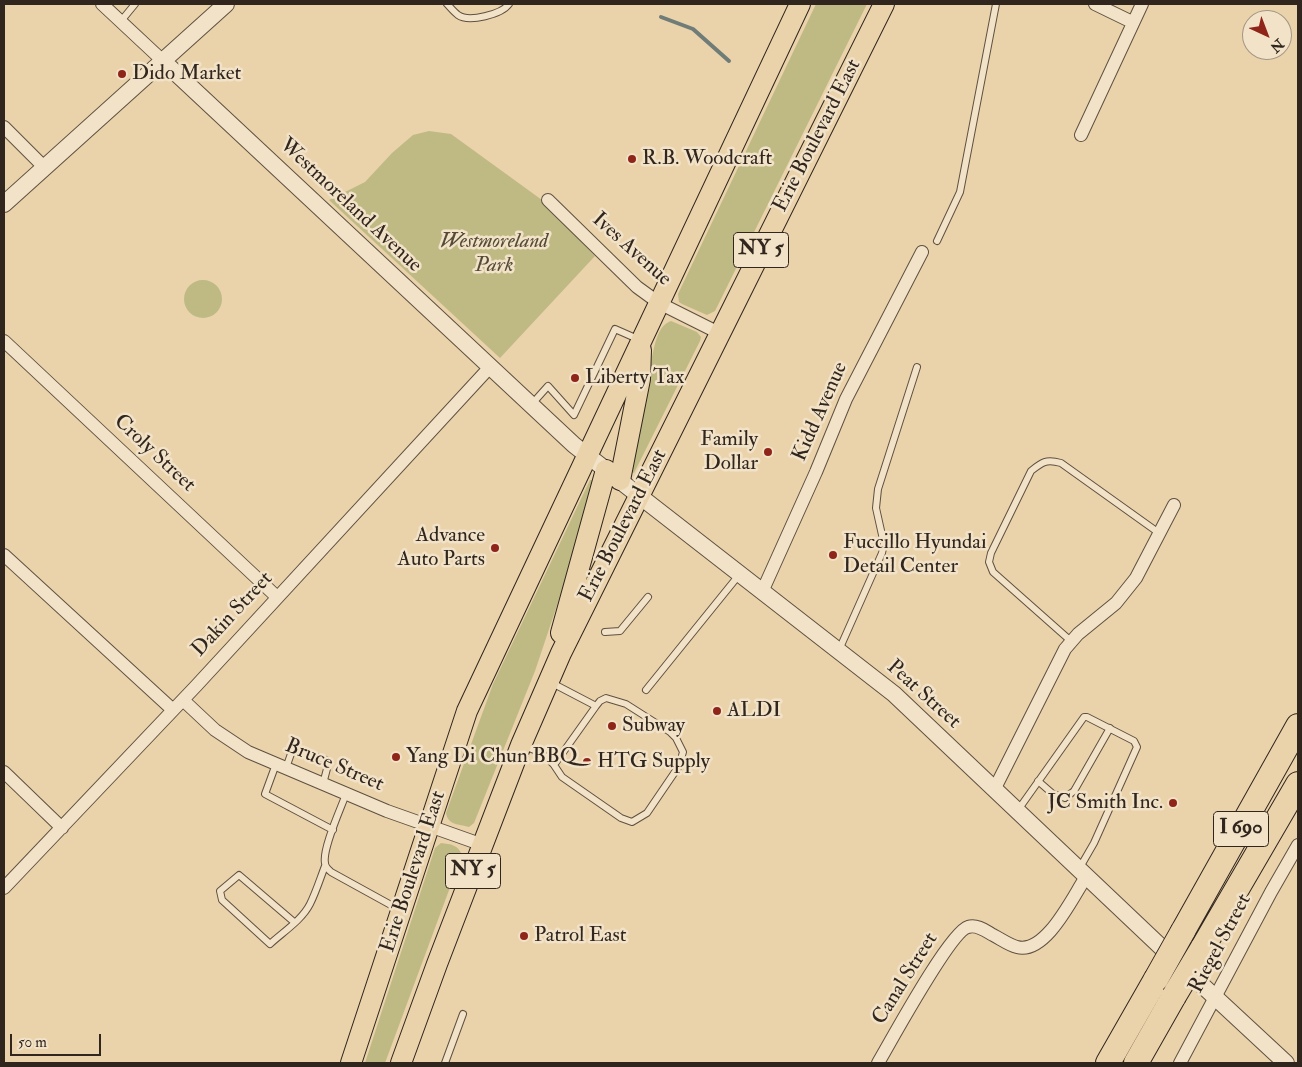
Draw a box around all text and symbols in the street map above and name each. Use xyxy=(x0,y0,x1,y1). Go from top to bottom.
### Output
north arrow xyxy=(1242,10,1292,60)
text: N xyxy=(1267,35,1287,56)
street label: Erie Boulevard East xyxy=(769,55,867,217)
place label: Dido Market xyxy=(132,61,241,87)
marker: Dido Market xyxy=(116,68,128,80)
street label: Westmoreland Avenue xyxy=(274,134,426,278)
place label: R.B. Woodcraft xyxy=(642,146,772,172)
marker: R.B. Woodcraft xyxy=(626,153,638,165)
street label: Ives Avenue xyxy=(586,208,676,292)
park label: Westmoreland Park xyxy=(440,229,548,279)
road number: NY 5 xyxy=(734,232,788,268)
street label: Kidd Avenue xyxy=(788,358,854,466)
place label: Liberty Tax xyxy=(585,365,684,391)
marker: Liberty Tax xyxy=(569,372,581,384)
street label: Croly Street xyxy=(108,410,200,498)
place label: Family Dollar xyxy=(700,427,758,477)
street label: Erie Boulevard East xyxy=(575,445,673,607)
marker: Family Dollar xyxy=(762,446,774,458)
place label: Advance Auto Parts xyxy=(397,523,485,573)
place label: Fuccillo Hyundai Detail Center xyxy=(843,530,987,580)
marker: Advance Auto Parts xyxy=(489,542,501,554)
marker: Fuccillo Hyundai Detail Center xyxy=(827,549,839,561)
street label: Dakin Street xyxy=(187,567,279,663)
street label: Peat Street xyxy=(881,655,965,735)
place label: ALDI xyxy=(727,698,781,724)
marker: ALDI xyxy=(711,705,723,717)
place label: Subway xyxy=(622,713,685,739)
marker: Subway xyxy=(606,720,618,732)
street label: Bruce Street xyxy=(281,734,387,798)
place label: Yang Di Chun BBQ xyxy=(406,744,577,770)
place label: HTG Supply xyxy=(597,749,710,775)
marker: Yang Di Chun BBQ xyxy=(390,751,402,763)
marker: HTG Supply xyxy=(581,756,593,768)
street label: Erie Boulevard East xyxy=(376,788,452,956)
place label: JC Smith Inc. xyxy=(1047,790,1163,816)
marker: JC Smith Inc. xyxy=(1167,797,1179,809)
road number: I 690 xyxy=(1214,812,1268,846)
road number: NY 5 xyxy=(446,854,500,888)
street label: Riegel Street xyxy=(1184,890,1258,998)
place label: Patrol East xyxy=(534,923,627,949)
street label: Canal Street xyxy=(868,928,944,1030)
marker: Patrol East xyxy=(518,930,530,942)
scale bar xyxy=(12,1024,104,1056)
text: 50 m xyxy=(18,1033,47,1052)

